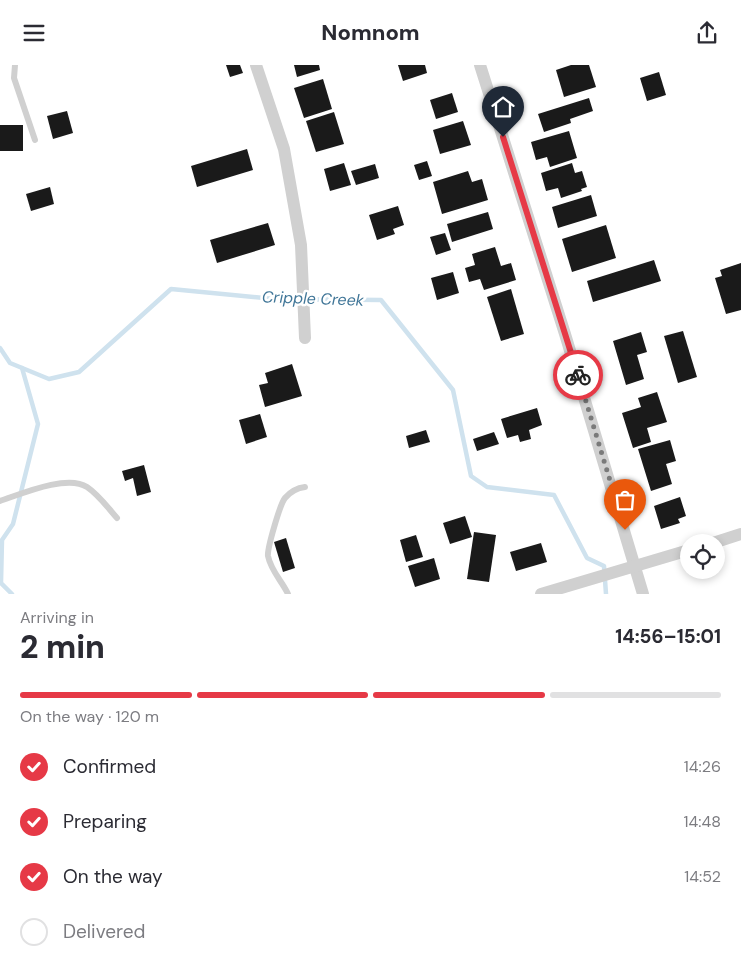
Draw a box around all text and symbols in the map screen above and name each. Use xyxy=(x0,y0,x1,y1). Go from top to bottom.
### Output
text: Nomnom xyxy=(321,18,420,47)
icon: menu xyxy=(20,19,48,47)
icon: share xyxy=(693,19,721,47)
pin xyxy=(482,86,524,137)
icon: home xyxy=(489,93,517,121)
water label: Cripple Creek xyxy=(262,286,365,311)
courier xyxy=(553,350,603,400)
icon: bike xyxy=(564,361,592,389)
pin xyxy=(604,479,646,530)
icon: bag xyxy=(611,486,639,514)
map controls xyxy=(680,534,725,579)
button: locate xyxy=(680,534,725,579)
text: Arriving in xyxy=(20,607,94,628)
text: 14:56–15:01 xyxy=(615,624,721,649)
text: 2 min xyxy=(20,626,105,668)
text: On the way · 120 m xyxy=(20,706,159,727)
icon: check xyxy=(20,753,48,781)
text: Confirmed xyxy=(63,754,156,779)
text: 14:26 xyxy=(684,756,721,777)
icon: check xyxy=(20,808,48,836)
text: Preparing xyxy=(63,809,147,834)
text: 14:48 xyxy=(684,811,721,832)
icon: check xyxy=(20,863,48,891)
text: On the way xyxy=(63,864,163,889)
text: 14:52 xyxy=(684,866,721,887)
text: Delivered xyxy=(63,919,145,944)

